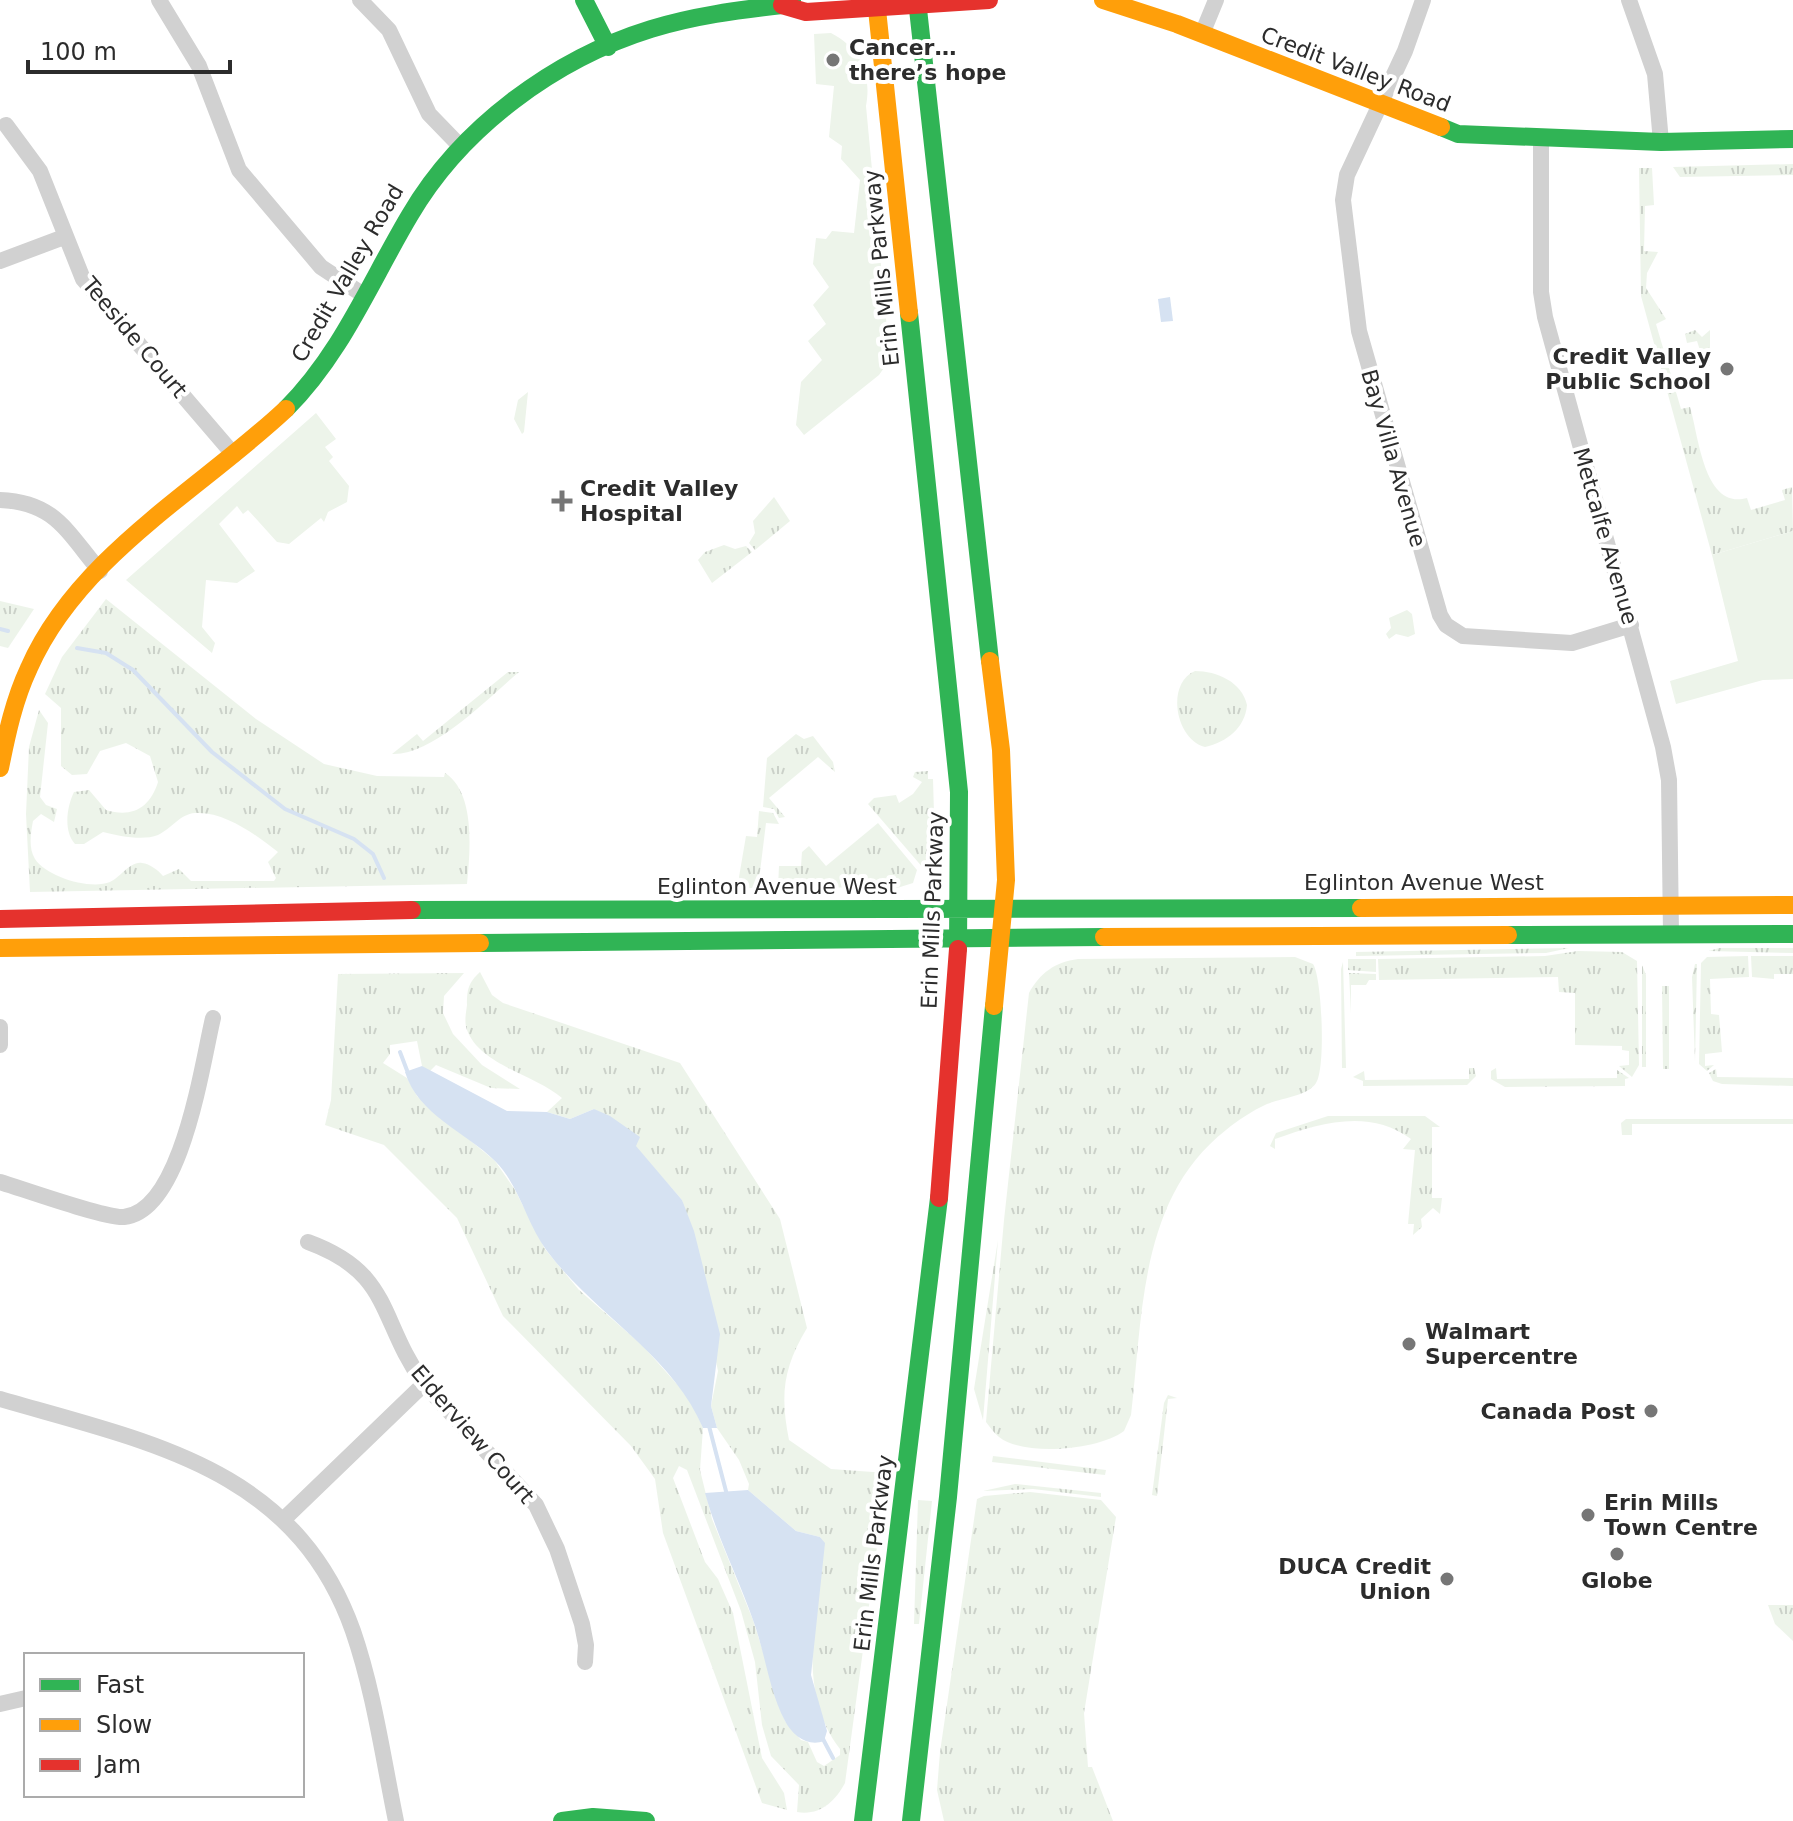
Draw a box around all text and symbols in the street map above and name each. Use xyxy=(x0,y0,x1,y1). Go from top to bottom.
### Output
street label: Credit Valley Road xyxy=(1258,22,1454,117)
scale bar xyxy=(28,24,230,74)
place label: Cancer… there’s hope xyxy=(849,35,1006,85)
text: 100 m xyxy=(40,38,117,66)
marker: Cancer… there’s hope xyxy=(824,51,842,69)
street label: Erin Mills Parkway xyxy=(859,168,904,368)
street label: Credit Valley Road xyxy=(286,180,409,367)
street label: Teeside Court xyxy=(76,271,192,403)
place label: Credit Valley Public School xyxy=(1545,344,1711,394)
marker: Credit Valley Public School xyxy=(1718,360,1736,378)
street label: Bay Villa Avenue xyxy=(1356,366,1431,550)
street label: Metcalfe Avenue xyxy=(1568,445,1643,627)
place label: Credit Valley Hospital xyxy=(580,476,738,526)
marker: Credit Valley Hospital xyxy=(551,490,573,512)
street label: Erin Mills Parkway xyxy=(917,811,948,1009)
street label: Eglinton Avenue West xyxy=(1304,870,1544,895)
street label: Eglinton Avenue West xyxy=(657,874,897,899)
place label: Walmart Supercentre xyxy=(1425,1319,1578,1369)
marker: Walmart Supercentre xyxy=(1400,1335,1418,1353)
street label: Elderview Court xyxy=(406,1360,540,1509)
place label: Canada Post xyxy=(1480,1399,1635,1424)
marker: Canada Post xyxy=(1642,1402,1660,1420)
street label: Erin Mills Parkway xyxy=(849,1453,898,1653)
place label: Erin Mills Town Centre xyxy=(1604,1490,1758,1540)
marker: Erin Mills Town Centre xyxy=(1579,1506,1597,1524)
marker: Globe xyxy=(1608,1545,1626,1563)
place label: DUCA Credit Union xyxy=(1278,1554,1431,1604)
place label: Globe xyxy=(1581,1568,1653,1593)
marker: DUCA Credit Union xyxy=(1438,1570,1456,1588)
legend xyxy=(24,1653,304,1797)
text: Fast xyxy=(96,1671,144,1699)
text: Slow xyxy=(96,1711,152,1739)
text: Jam xyxy=(94,1751,141,1779)

